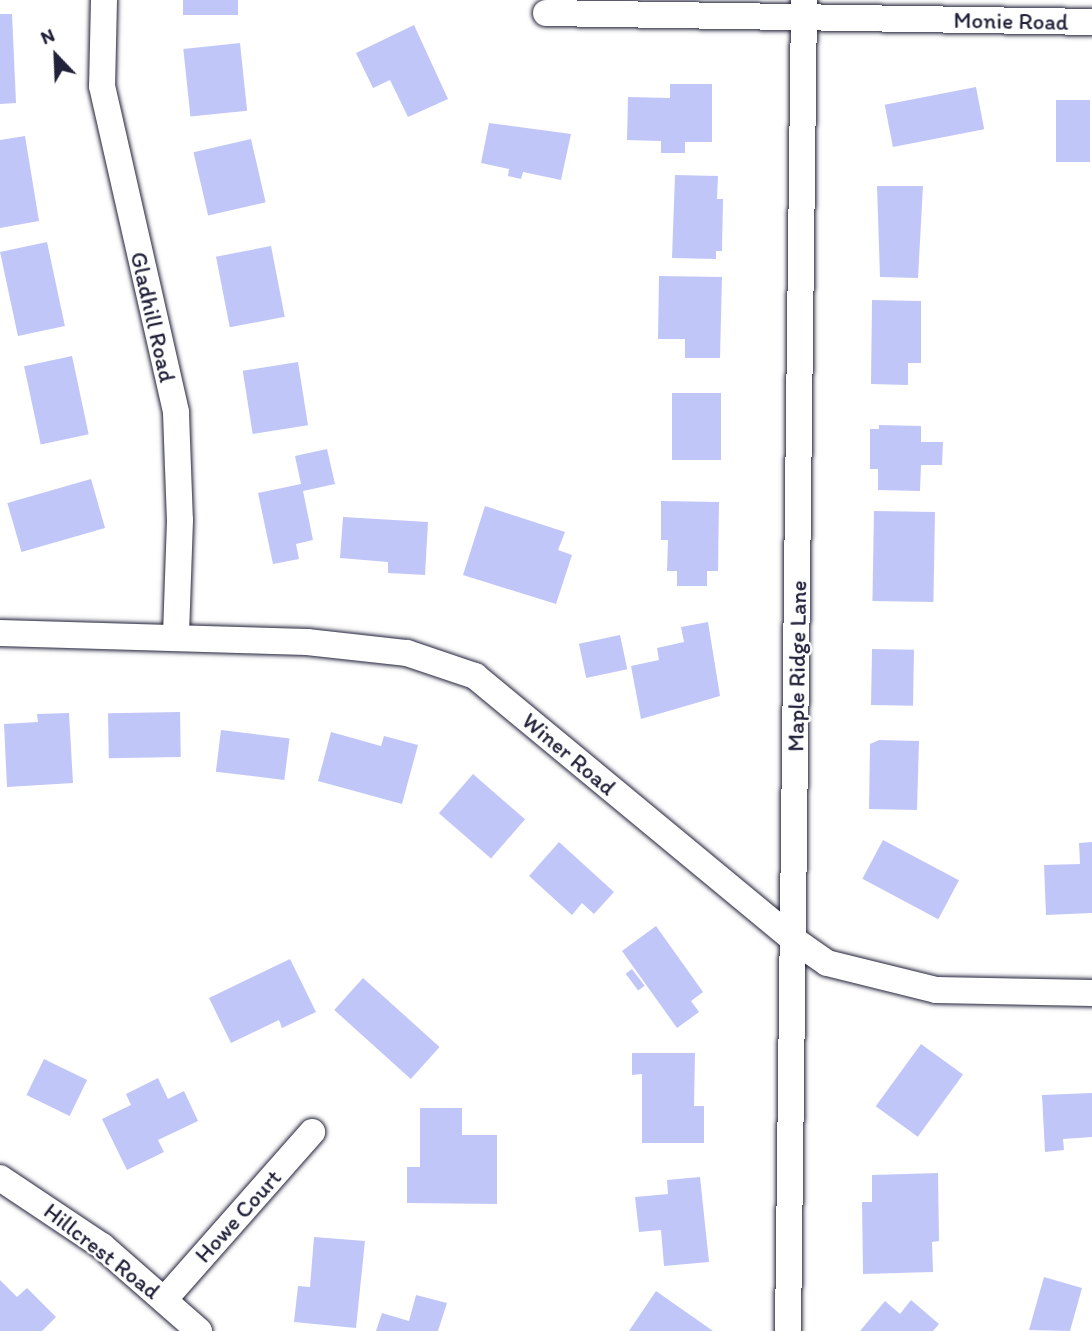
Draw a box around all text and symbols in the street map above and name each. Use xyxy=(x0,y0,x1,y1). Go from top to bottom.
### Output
street label: Monie Road xyxy=(953,6,1069,36)
north arrow xyxy=(21,21,91,91)
text: N xyxy=(37,23,58,49)
street label: Gladhill Road xyxy=(125,249,181,385)
street label: Maple Ridge Lane xyxy=(782,579,812,753)
street label: Winer Road xyxy=(517,707,621,801)
street label: Howe Court xyxy=(189,1164,287,1268)
street label: Hillcrest Road xyxy=(39,1197,165,1305)

